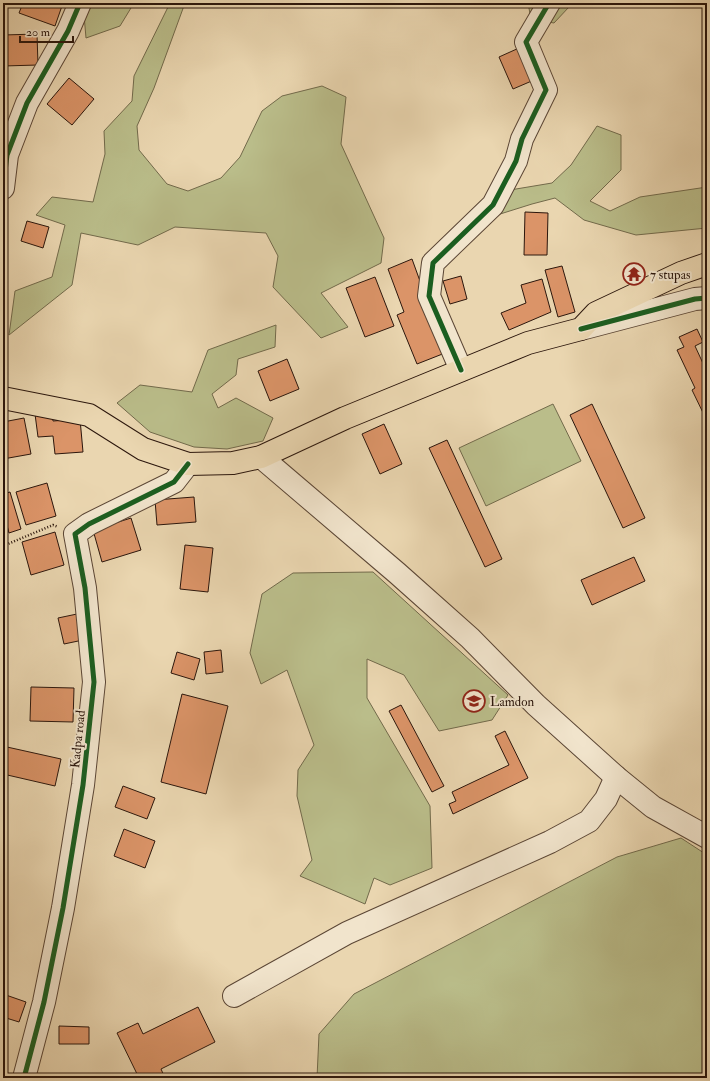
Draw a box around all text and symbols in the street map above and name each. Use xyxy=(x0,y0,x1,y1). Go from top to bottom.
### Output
scale bar xyxy=(20,18,73,44)
text: 20 m xyxy=(26,25,51,40)
temple icon: 7 stupas xyxy=(621,261,647,287)
place label: 7 stupas xyxy=(650,267,691,284)
school or university icon: Lamdon xyxy=(461,688,487,714)
place label: Lamdon xyxy=(490,694,534,710)
street label: Kadpa road xyxy=(67,709,90,769)

